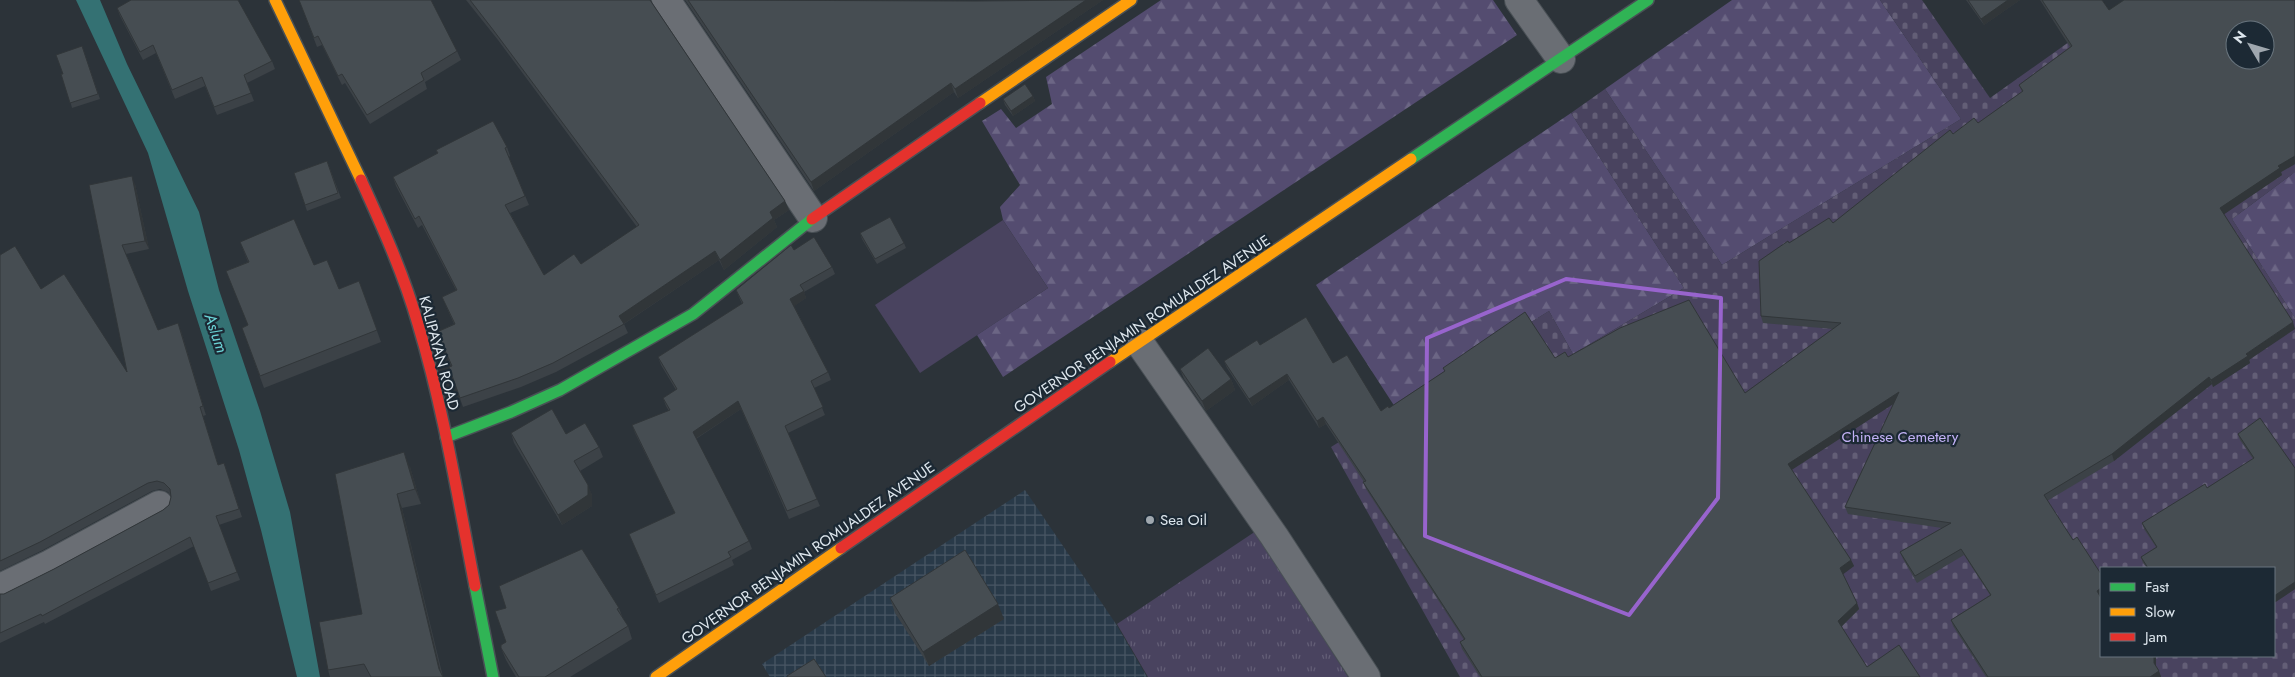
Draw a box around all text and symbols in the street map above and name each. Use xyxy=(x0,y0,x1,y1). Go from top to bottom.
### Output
north arrow xyxy=(2225,20,2275,70)
text: N xyxy=(2228,26,2251,48)
street label: GOVERNOR BENJAMIN ROMUALDEZ AVENUE xyxy=(1009,230,1275,418)
street label: KALIPAYAN ROAD xyxy=(413,293,465,413)
water label: Aslum xyxy=(198,309,233,356)
park label: Chinese Cemetery xyxy=(1842,426,1959,448)
street label: GOVERNOR BENJAMIN ROMUALDEZ AVENUE xyxy=(677,457,939,649)
place label: Sea Oil xyxy=(1160,509,1207,531)
marker: Sea Oil xyxy=(1144,514,1156,526)
legend xyxy=(2100,567,2275,657)
text: Fast xyxy=(2145,576,2169,598)
text: Slow xyxy=(2145,601,2176,623)
text: Jam xyxy=(2143,626,2168,648)

